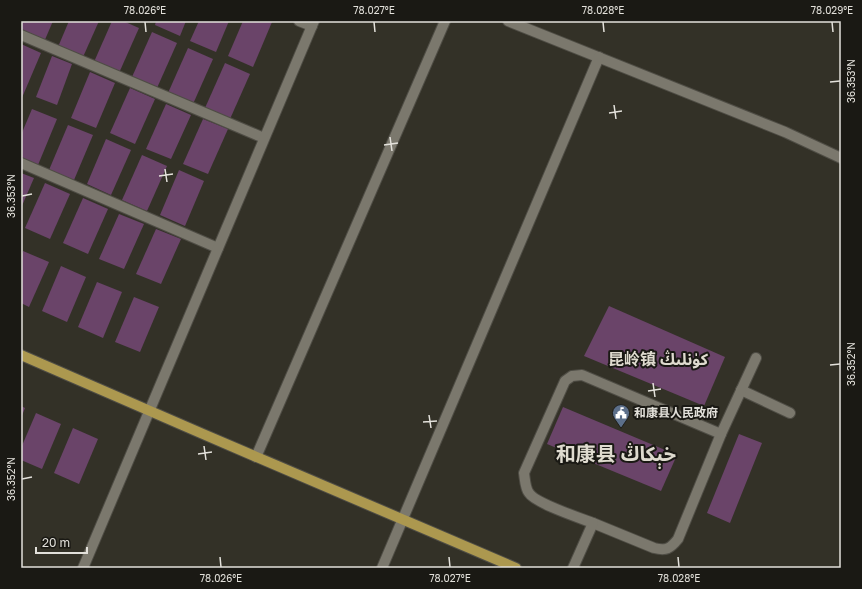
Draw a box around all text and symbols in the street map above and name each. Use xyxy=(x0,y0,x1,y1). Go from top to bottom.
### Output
text: 78.026°E xyxy=(124,4,166,16)
text: 78.027°E xyxy=(353,4,395,16)
text: 78.028°E xyxy=(582,4,624,16)
text: 78.029°E xyxy=(811,4,853,16)
text: 36.353°N xyxy=(845,59,857,103)
text: 36.353°N xyxy=(5,174,17,218)
text: 36.352°N xyxy=(845,342,857,386)
district label: 昆岭镇 كۈنلىڭ xyxy=(608,349,709,369)
public building icon: 和康县人民政府 xyxy=(611,403,631,428)
place label: 和康县人民政府 xyxy=(634,405,718,420)
district label: 和康县 خېكاڭ xyxy=(556,441,677,469)
text: 36.352°N xyxy=(5,457,17,501)
scale bar xyxy=(36,529,87,555)
text: 20 m xyxy=(42,535,70,550)
text: 78.026°E xyxy=(200,572,242,584)
text: 78.027°E xyxy=(429,572,471,584)
text: 78.028°E xyxy=(658,572,700,584)

